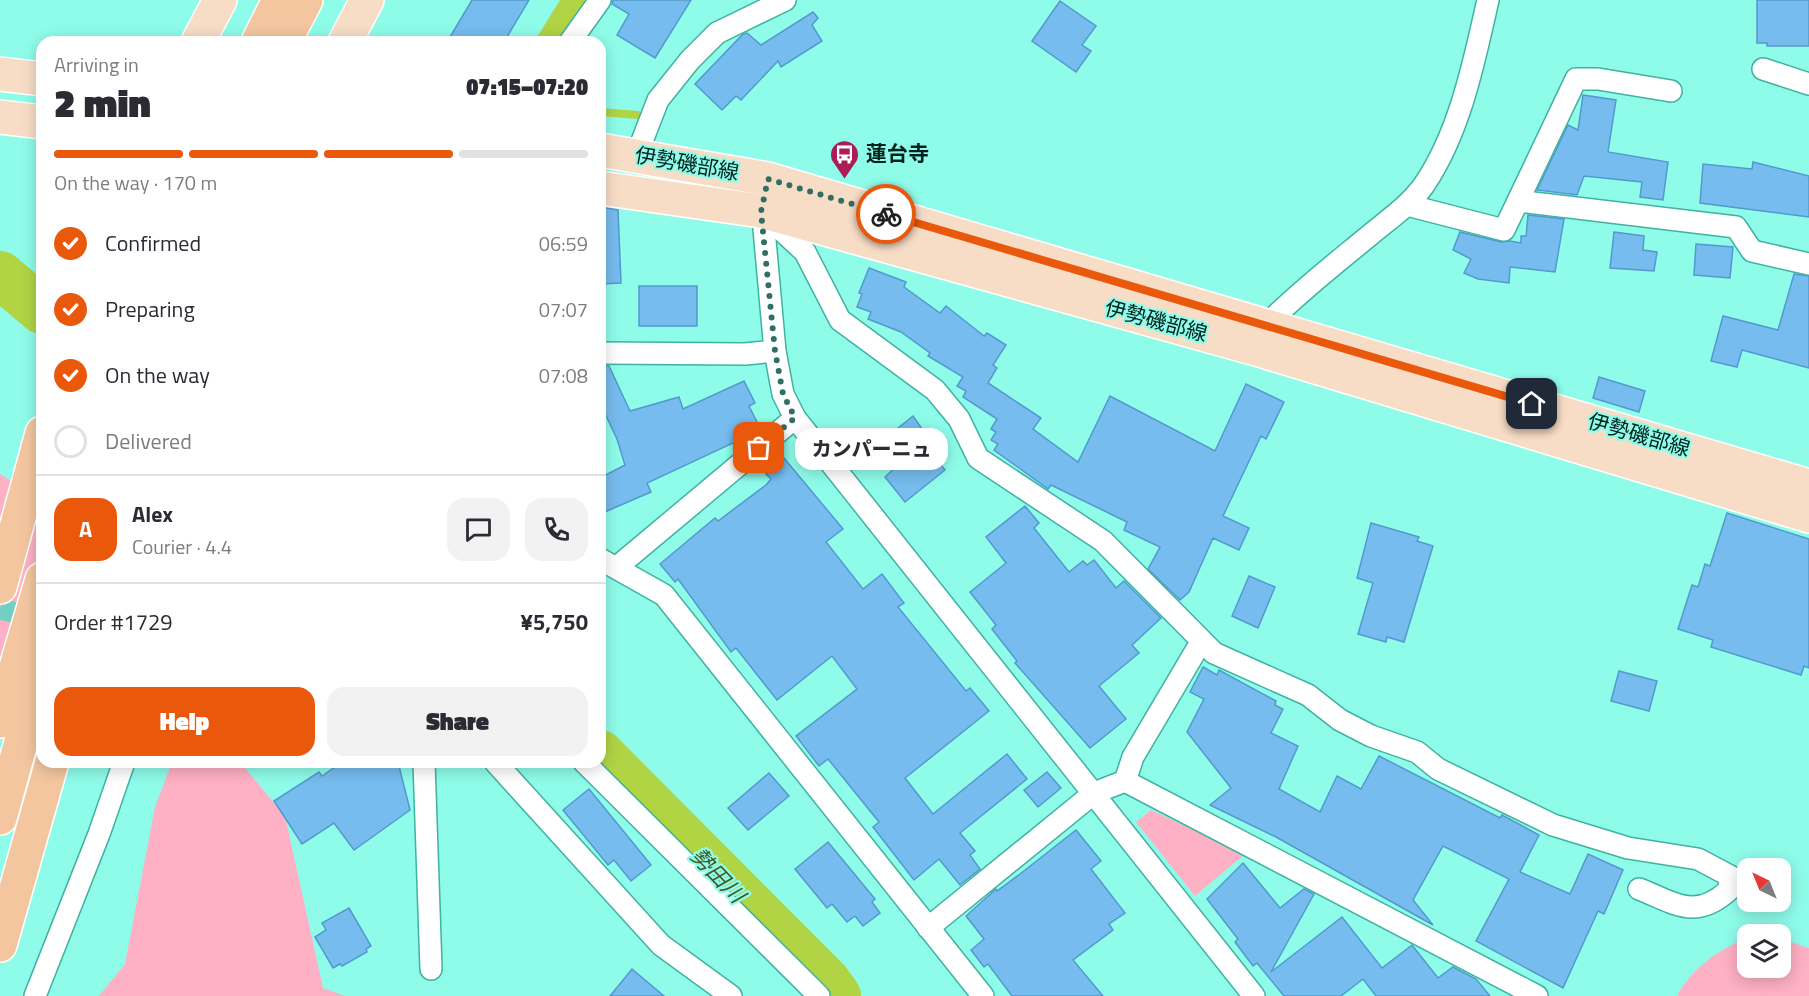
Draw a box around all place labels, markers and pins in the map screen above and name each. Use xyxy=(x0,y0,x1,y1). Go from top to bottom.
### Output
place label: 蓮台寺 xyxy=(866,137,929,169)
bus stop icon: 蓮台寺 xyxy=(829,138,861,180)
pin xyxy=(1506,378,1557,429)
pin xyxy=(733,422,784,473)
callout: カンパーニュ xyxy=(795,427,948,469)

